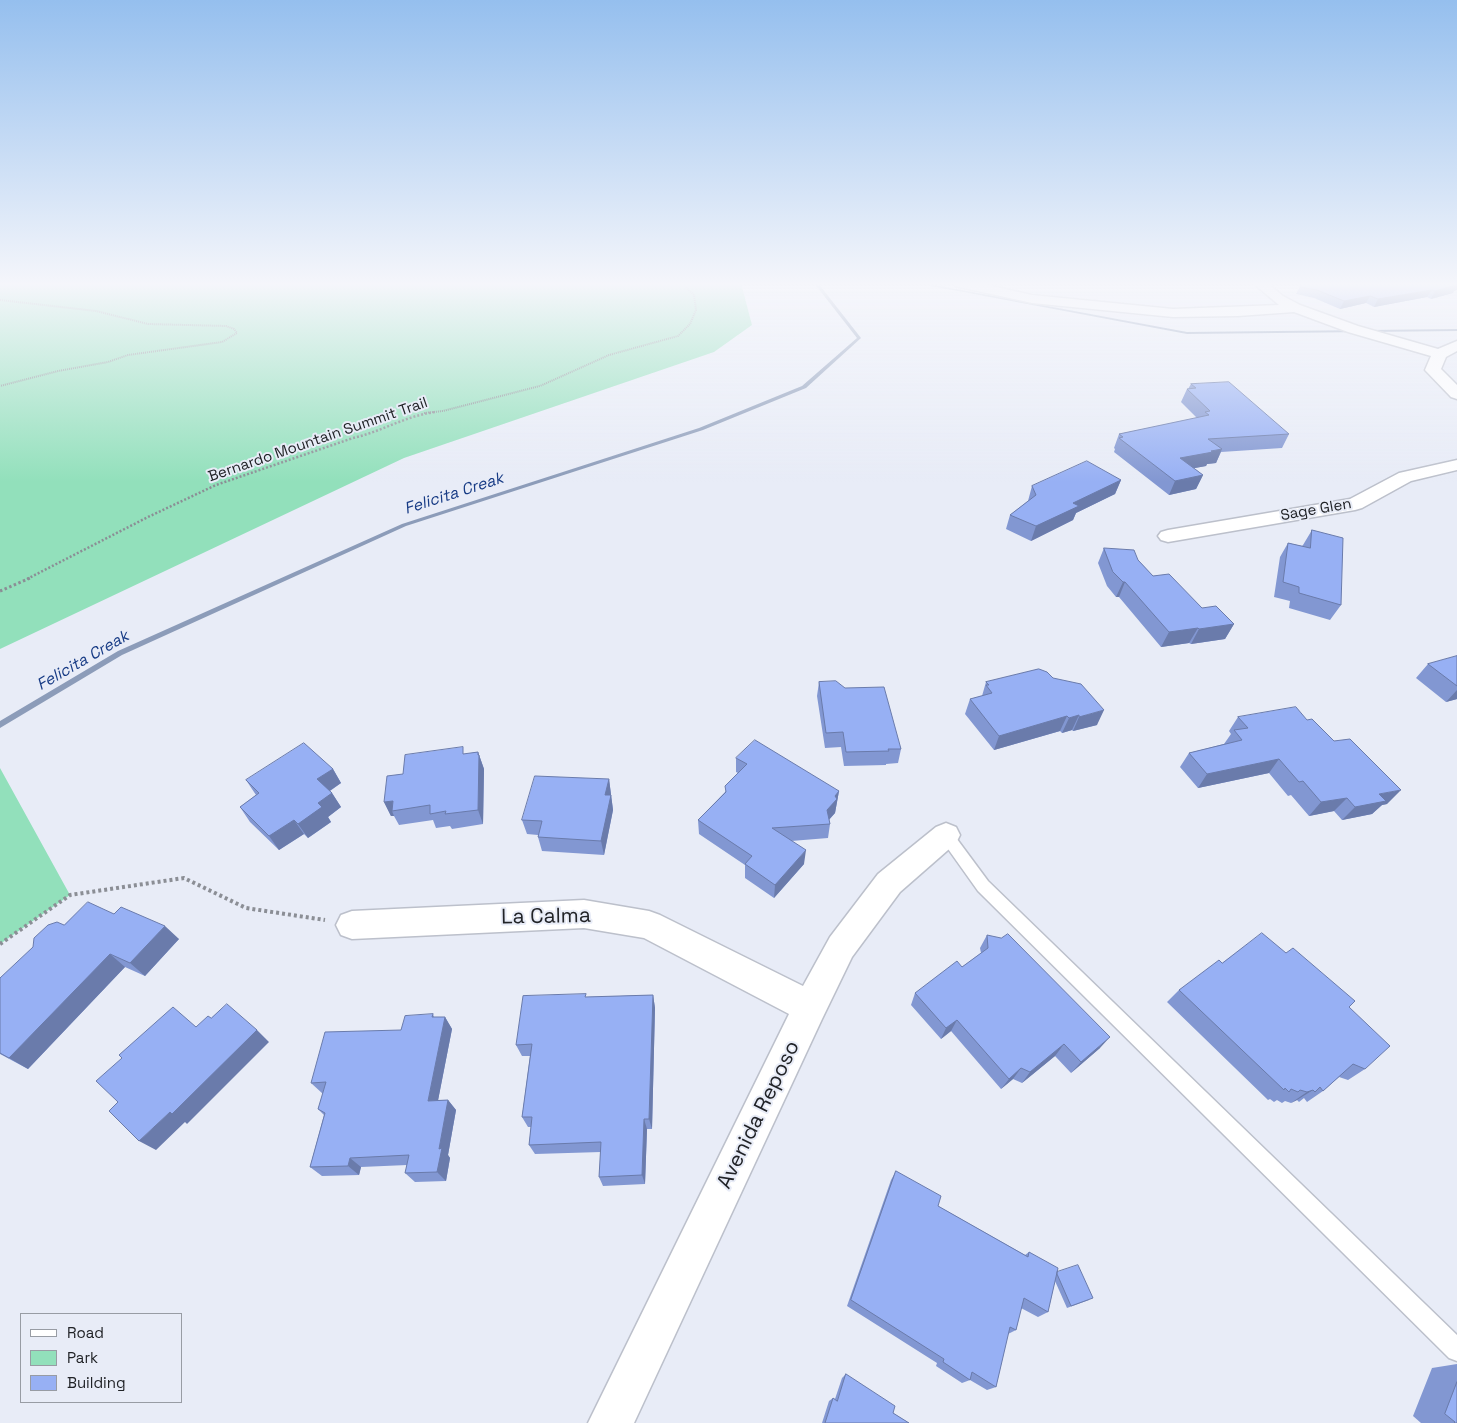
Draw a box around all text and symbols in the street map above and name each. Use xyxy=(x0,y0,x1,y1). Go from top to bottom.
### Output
street label: Bernardo Mountain Summit Trail xyxy=(206,394,430,486)
water label: Felicita Creak xyxy=(402,469,506,519)
street label: Sage Glen xyxy=(1279,495,1353,525)
water label: Felicita Creak xyxy=(33,627,133,695)
street label: La Calma xyxy=(501,904,591,930)
street label: Avenida Reposo xyxy=(712,1037,806,1193)
legend xyxy=(20,1313,182,1403)
text: Road xyxy=(67,1323,104,1342)
text: Park xyxy=(67,1348,98,1367)
text: Building xyxy=(67,1373,126,1392)

